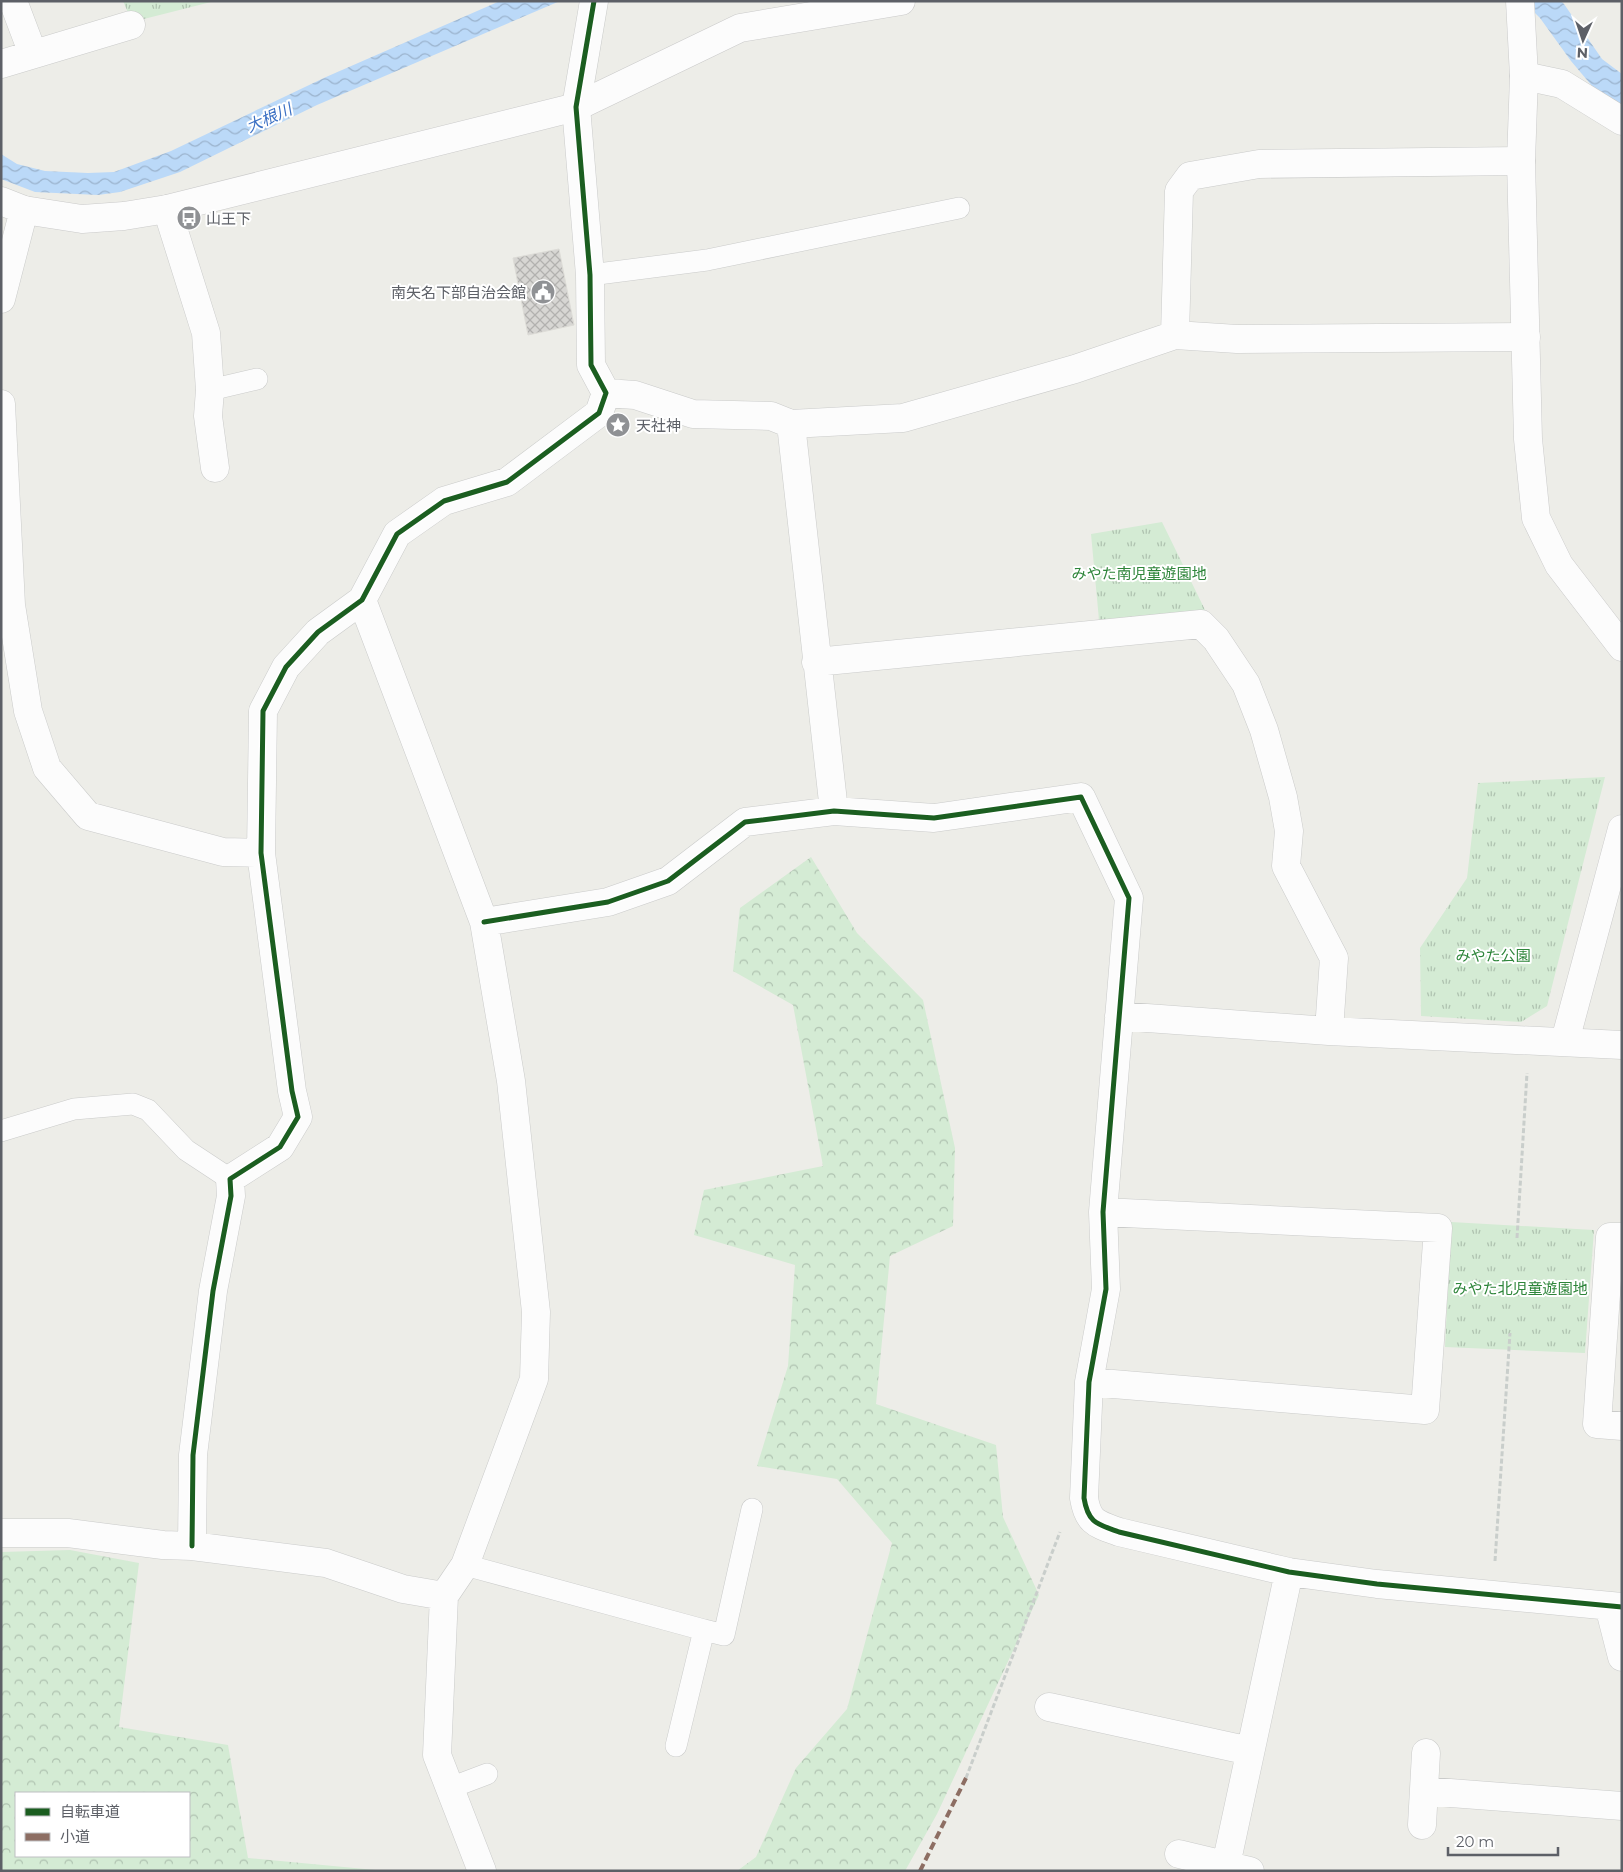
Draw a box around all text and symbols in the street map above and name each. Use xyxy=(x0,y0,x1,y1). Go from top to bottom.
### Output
north arrow xyxy=(1558,15,1608,65)
text: N xyxy=(1576,44,1588,62)
water label: 大根川 xyxy=(243,99,297,136)
bus stop icon: 山王下 xyxy=(176,205,202,231)
place label: 山王下 xyxy=(206,209,251,228)
public building icon: 南矢名下部自治会館 xyxy=(530,279,556,305)
place label: 南矢名下部自治会館 xyxy=(391,283,526,302)
place icon: 天社神 xyxy=(605,412,631,438)
place label: 天社神 xyxy=(636,416,681,435)
park label: みやた南児童遊園地 xyxy=(1071,564,1207,583)
park label: みやた公園 xyxy=(1455,946,1531,965)
park label: みやた北児童遊園地 xyxy=(1452,1279,1588,1298)
legend xyxy=(15,1792,190,1857)
text: 自転車道 xyxy=(60,1802,120,1821)
scale bar xyxy=(1448,1824,1558,1856)
text: 小道 xyxy=(60,1827,90,1846)
text: 20 m xyxy=(1456,1832,1494,1851)

